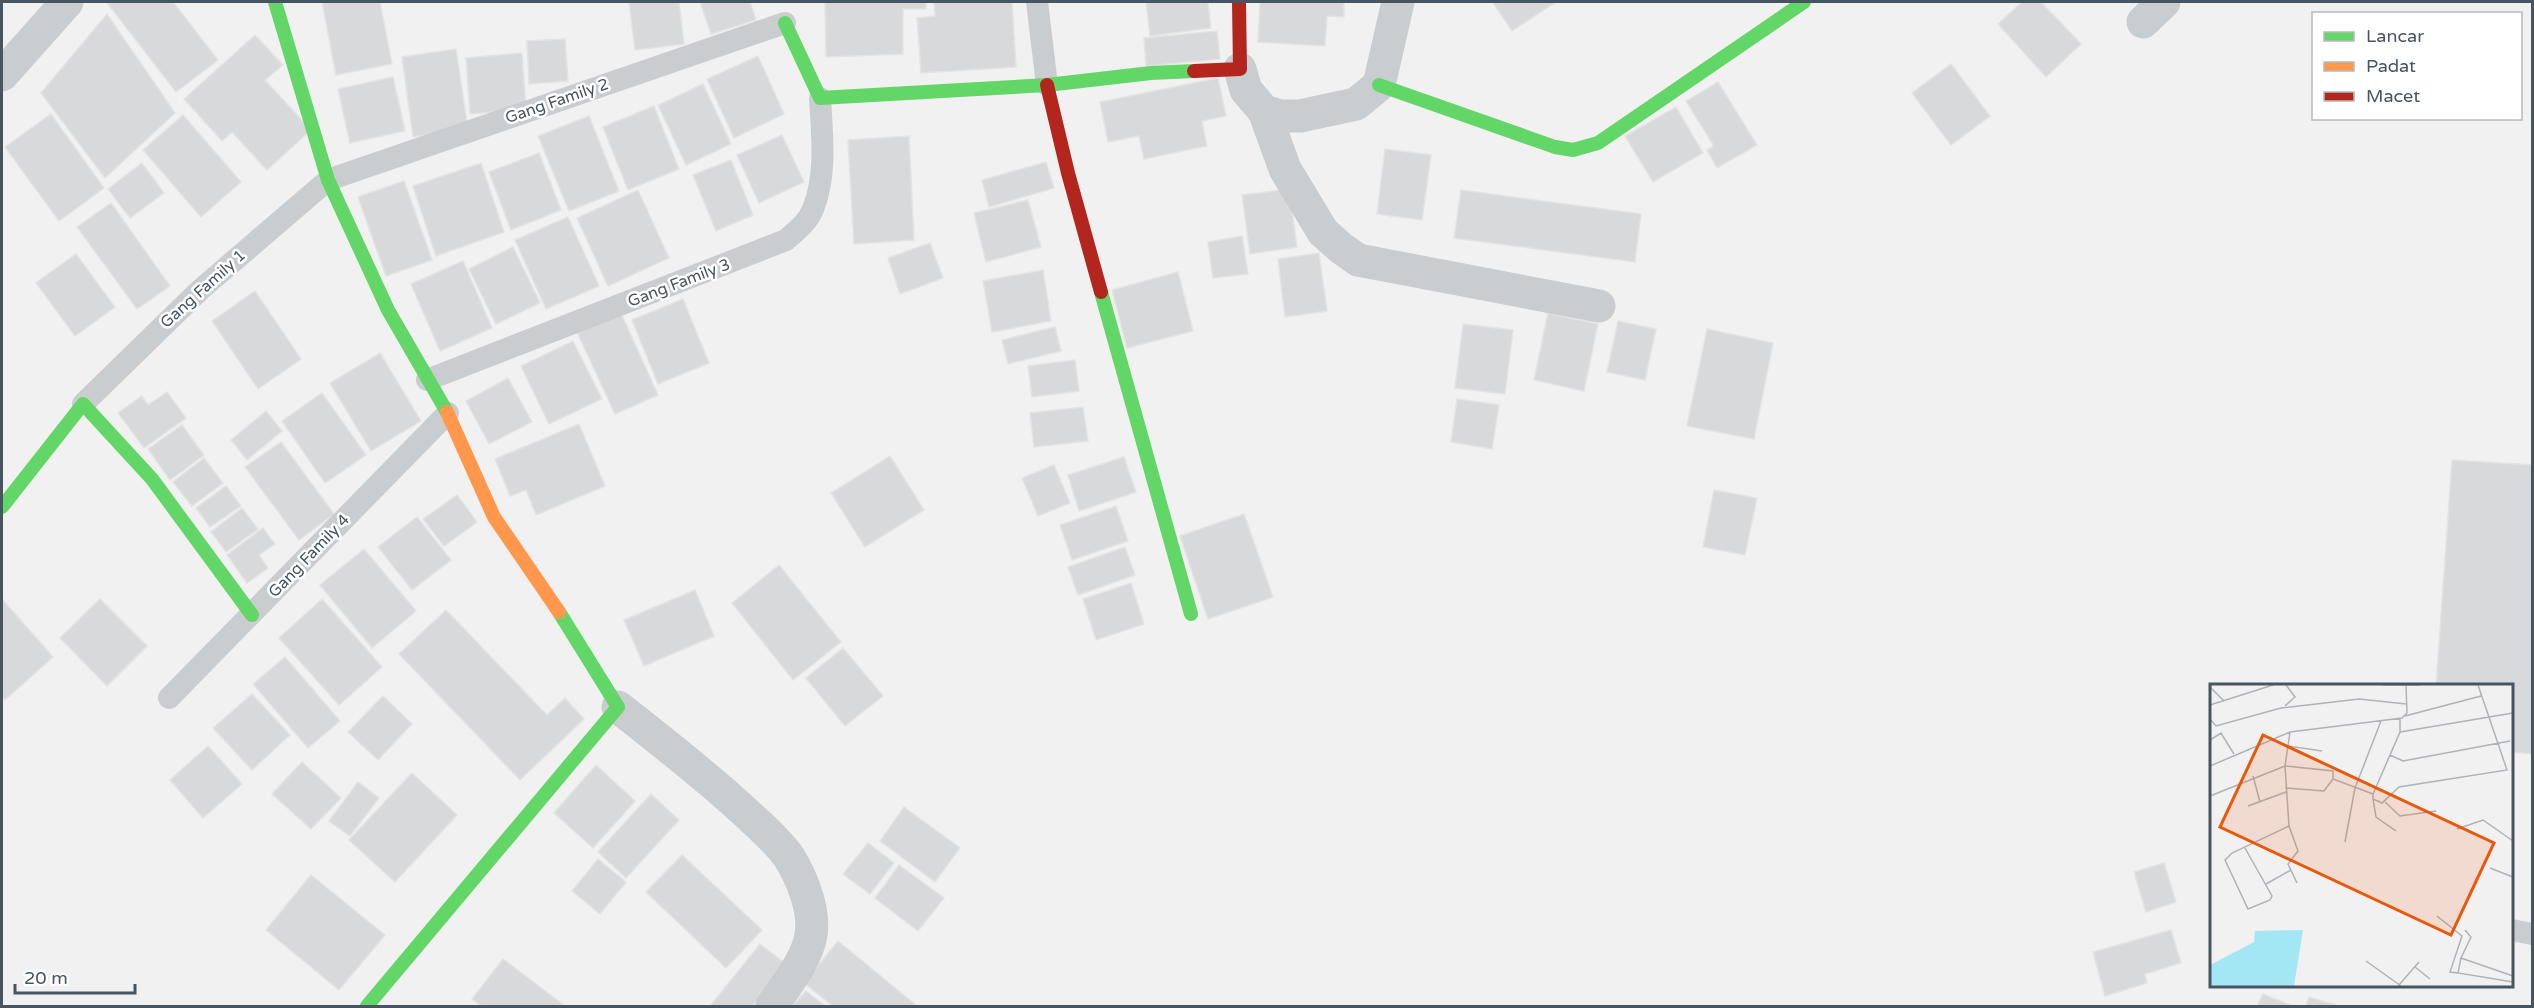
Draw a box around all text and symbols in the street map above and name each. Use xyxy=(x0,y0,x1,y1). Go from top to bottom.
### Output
legend xyxy=(2312,12,2522,120)
text: Lancar xyxy=(2366,25,2424,47)
text: Padat xyxy=(2366,55,2416,77)
street label: Gang Family 2 xyxy=(503,74,611,128)
text: Macet xyxy=(2366,85,2420,107)
street label: Gang Family 1 xyxy=(156,245,250,333)
street label: Gang Family 3 xyxy=(625,254,733,312)
street label: Gang Family 4 xyxy=(264,510,354,602)
inset map xyxy=(2210,684,2513,987)
scale bar xyxy=(15,957,135,995)
text: 20 m xyxy=(24,967,68,989)

